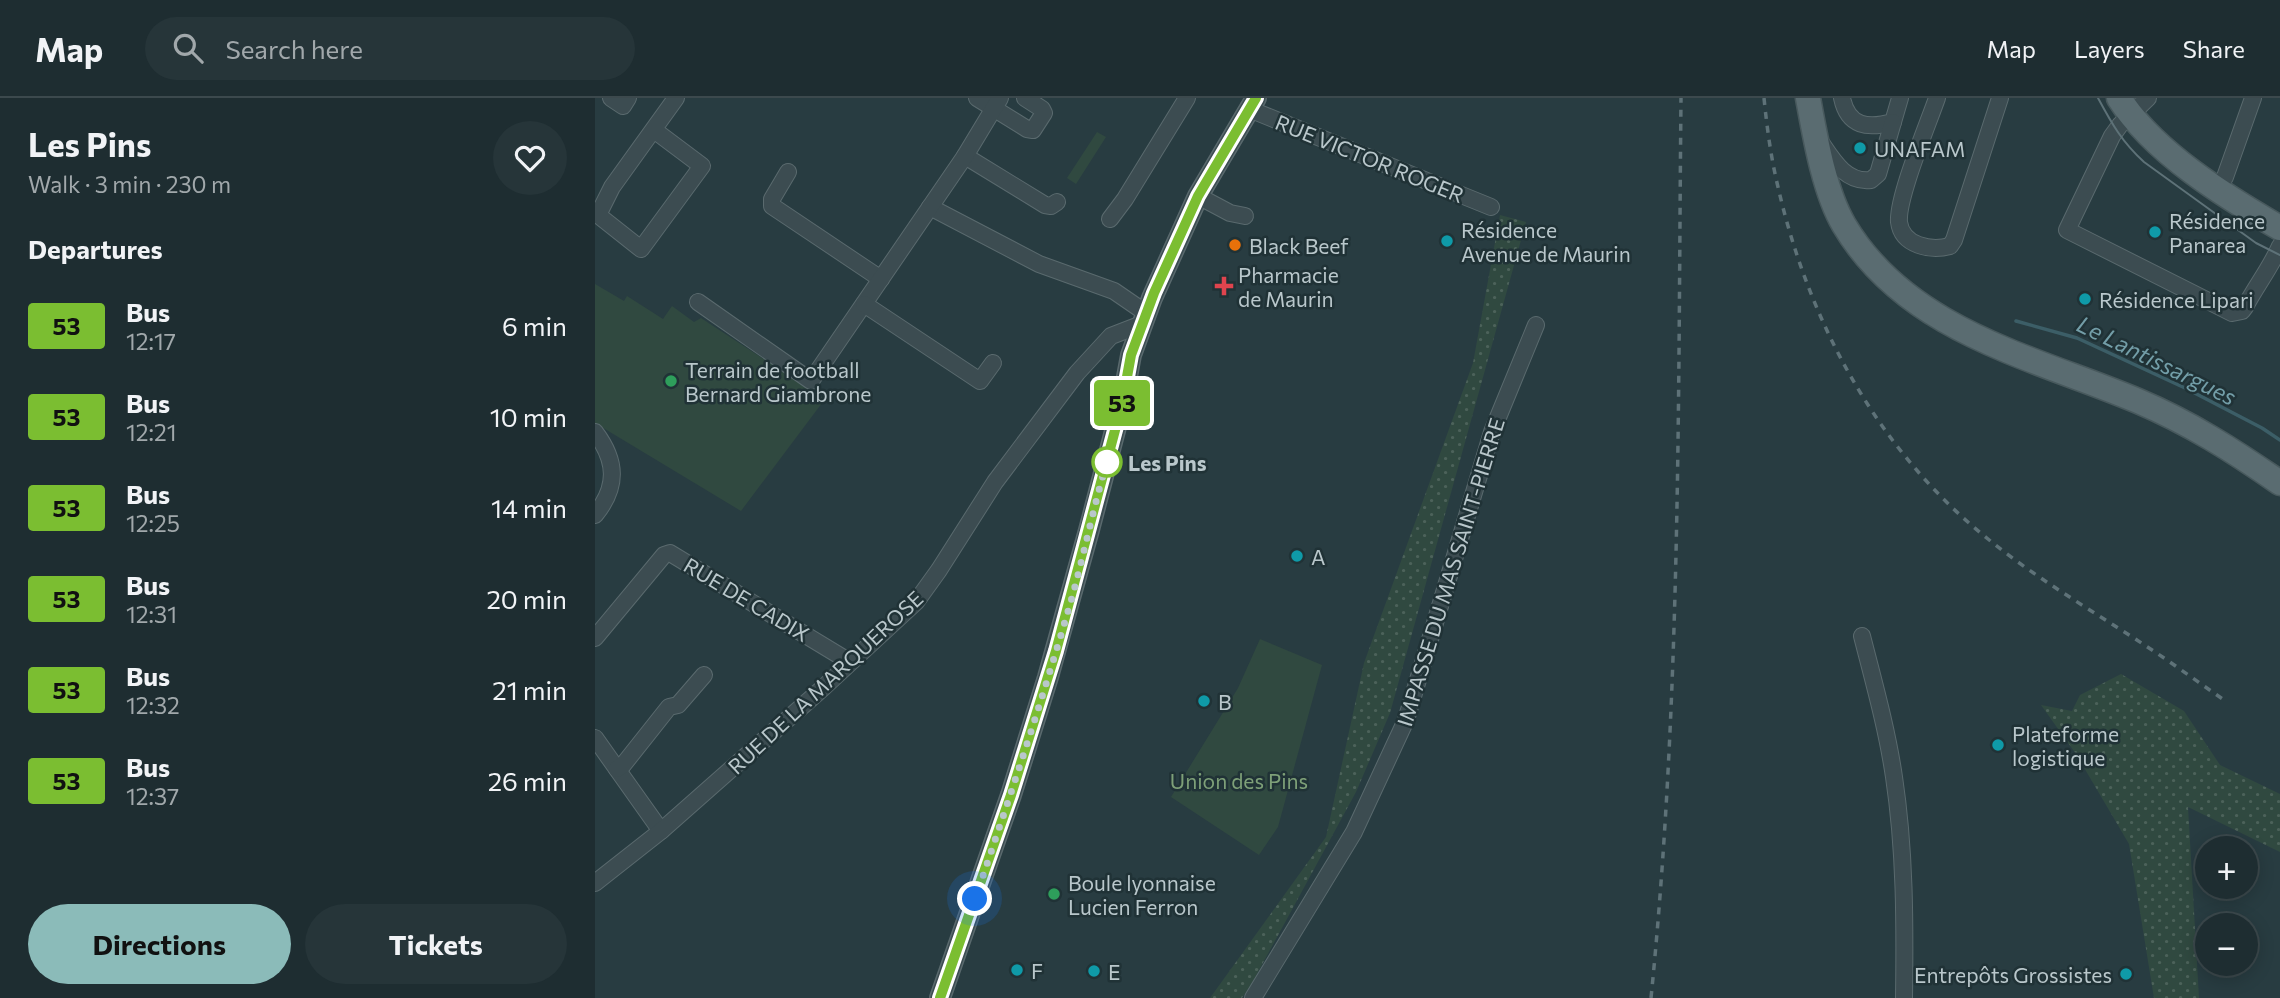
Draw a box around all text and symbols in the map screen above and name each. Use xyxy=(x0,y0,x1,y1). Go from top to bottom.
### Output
search box xyxy=(145,17,635,80)
text: Map xyxy=(35,28,103,69)
icon: search xyxy=(169,29,207,67)
text: Search here xyxy=(225,33,363,64)
text: Map xyxy=(1987,34,2036,63)
text: Layers xyxy=(2074,34,2145,63)
text: Share xyxy=(2183,34,2245,63)
street label: RUE VICTOR ROGER xyxy=(1272,109,1468,207)
button: heart xyxy=(493,121,567,195)
text: Les Pins xyxy=(28,123,151,164)
place label: UNAFAM xyxy=(1874,136,1965,161)
marker: UNAFAM xyxy=(1852,140,1868,156)
text: Walk · 3 min · 230 m xyxy=(28,170,231,198)
place label: Résidence Panarea xyxy=(2169,208,2265,257)
place label: Résidence Avenue de Maurin xyxy=(1461,217,1631,266)
marker: Résidence Panarea xyxy=(2147,224,2163,240)
text: Departures xyxy=(28,233,163,264)
place label: Black Beef xyxy=(1249,233,1349,258)
marker: Résidence Avenue de Maurin xyxy=(1439,233,1455,249)
marker: Black Beef xyxy=(1227,237,1243,253)
place label: Pharmacie de Maurin xyxy=(1238,262,1339,311)
marker: Pharmacie de Maurin xyxy=(1216,278,1232,294)
place label: Résidence Lipari xyxy=(2099,287,2254,312)
marker: Résidence Lipari xyxy=(2077,291,2093,307)
text: Bus xyxy=(126,296,170,327)
water label: Le Lantissargues xyxy=(2073,309,2241,411)
text: 6 min xyxy=(502,310,567,341)
text: 53 xyxy=(53,311,80,340)
text: 12:17 xyxy=(126,327,176,355)
place label: Terrain de football Bernard Giambrone xyxy=(685,357,871,406)
marker: Terrain de football Bernard Giambrone xyxy=(663,373,679,389)
line badge: 53 xyxy=(1091,380,1153,426)
text: Bus xyxy=(126,387,170,418)
text: 53 xyxy=(1108,388,1136,417)
text: 10 min xyxy=(490,401,567,432)
text: 53 xyxy=(53,402,80,431)
street label: IMPASSE DU MAS SAINT-PIERRE xyxy=(1391,415,1509,729)
text: 12:21 xyxy=(126,418,177,446)
marker: Les Pins xyxy=(1092,447,1122,477)
place label: Les Pins xyxy=(1128,450,1207,475)
text: Bus xyxy=(126,478,170,509)
text: 14 min xyxy=(491,492,567,523)
text: 53 xyxy=(53,493,80,522)
text: 12:25 xyxy=(126,509,180,537)
place label: A xyxy=(1311,544,1326,569)
marker: A xyxy=(1289,548,1305,564)
street label: RUE DE CADIX xyxy=(680,552,814,646)
text: Bus xyxy=(126,569,170,600)
text: 20 min xyxy=(486,583,567,614)
text: 53 xyxy=(53,584,80,613)
street label: RUE DE LA MARQUEROSE xyxy=(723,585,927,779)
text: 12:31 xyxy=(126,600,177,628)
text: Bus xyxy=(126,660,170,691)
text: 21 min xyxy=(492,674,567,705)
text: 53 xyxy=(53,675,80,704)
place label: B xyxy=(1218,689,1232,714)
text: 12:32 xyxy=(126,691,180,719)
marker: B xyxy=(1196,693,1212,709)
place label: Plateforme logistique xyxy=(2012,721,2119,770)
marker: Plateforme logistique xyxy=(1990,737,2006,753)
text: Bus xyxy=(126,751,170,782)
text: 26 min xyxy=(488,765,567,796)
text: 53 xyxy=(53,766,80,795)
park label: Union des Pins xyxy=(1170,768,1308,793)
text: 12:37 xyxy=(126,782,179,810)
map controls xyxy=(2195,836,2258,976)
button: + xyxy=(2195,836,2258,899)
place label: Boule lyonnaise Lucien Ferron xyxy=(1068,870,1216,919)
your location xyxy=(957,881,992,916)
marker: Boule lyonnaise Lucien Ferron xyxy=(1046,886,1062,902)
button: Directions xyxy=(28,904,291,984)
button: Tickets xyxy=(305,904,567,984)
button: − xyxy=(2195,913,2258,976)
place label: F xyxy=(1031,958,1043,983)
place label: E xyxy=(1108,959,1120,984)
marker: F xyxy=(1009,962,1025,978)
place label: Entrepôts Grossistes xyxy=(1914,962,2112,987)
marker: E xyxy=(1086,963,1102,979)
marker: Entrepôts Grossistes xyxy=(2118,966,2134,982)

